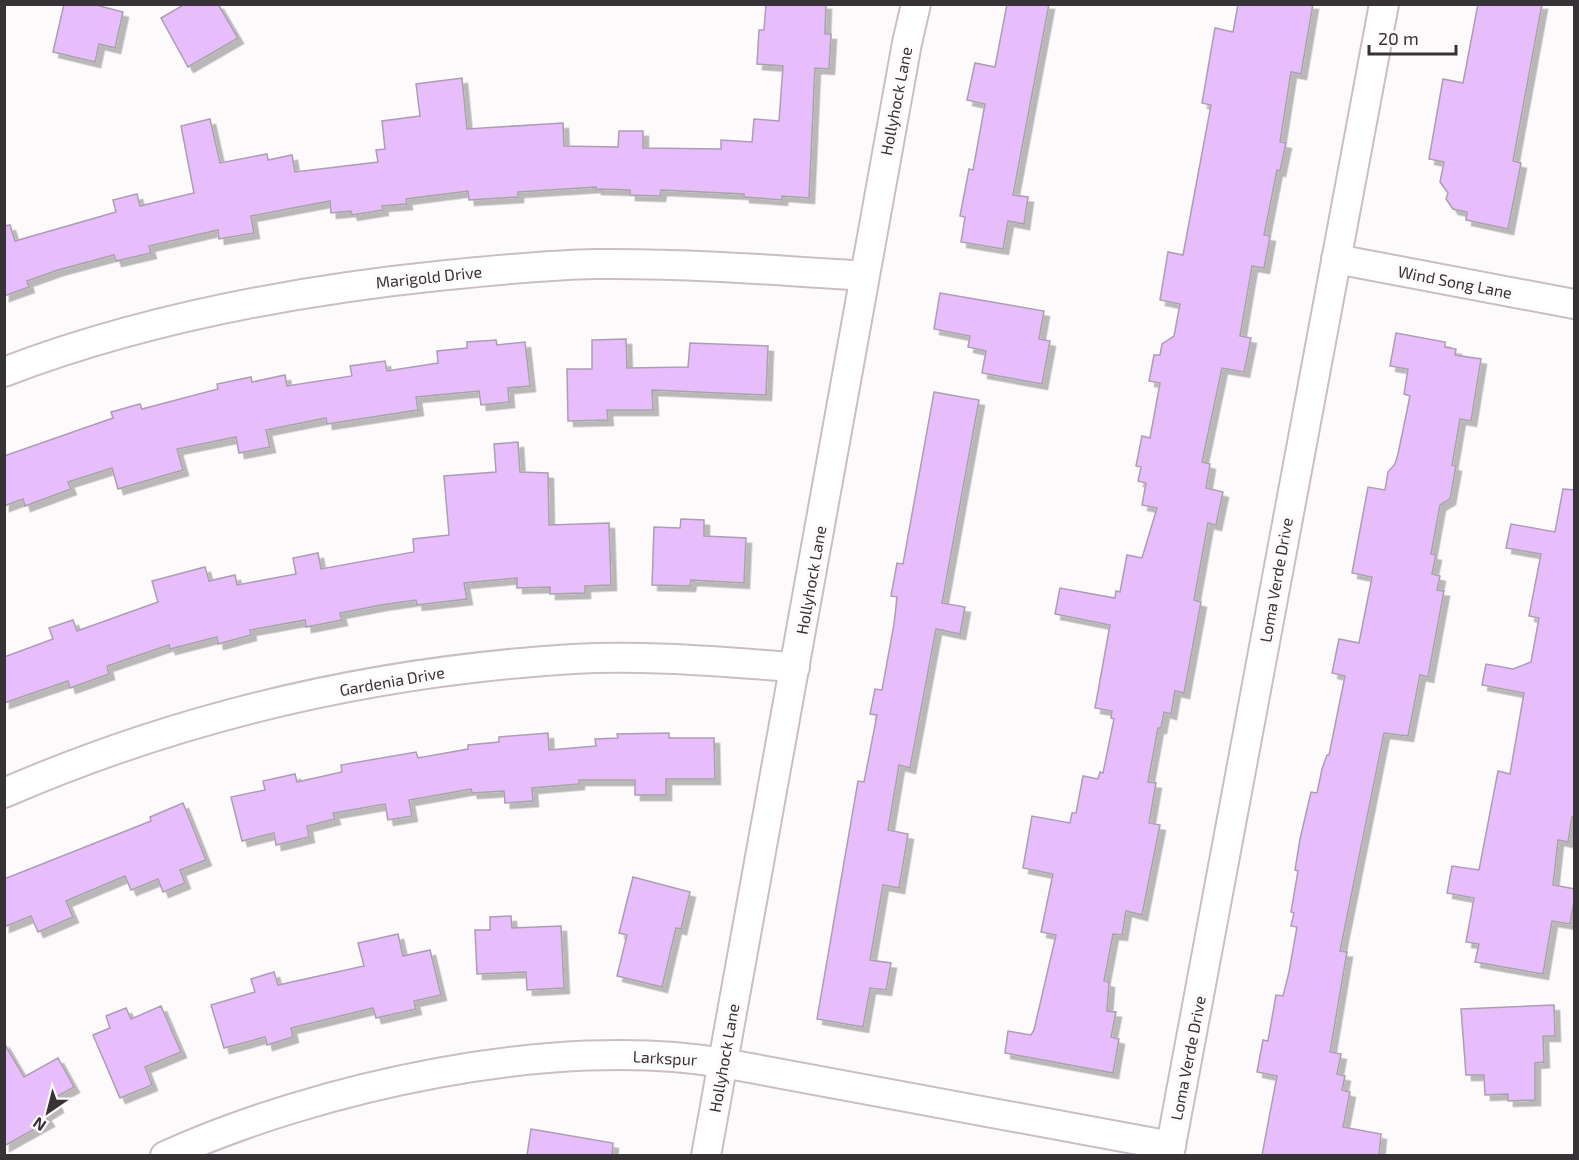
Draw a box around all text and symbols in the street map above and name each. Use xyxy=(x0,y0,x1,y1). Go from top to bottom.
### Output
scale bar xyxy=(1369,18,1456,56)
text: 20 m xyxy=(1378,27,1419,49)
street label: Hollyhock Lane xyxy=(876,45,915,157)
street label: Marigold Drive xyxy=(375,261,483,292)
street label: Wind Song Lane xyxy=(1396,261,1514,302)
street label: Loma Verde Drive xyxy=(1255,516,1296,644)
street label: Hollyhock Lane xyxy=(792,524,829,636)
street label: Gardenia Drive xyxy=(338,662,446,699)
street label: Loma Verde Drive xyxy=(1166,994,1209,1122)
street label: Hollyhock Lane xyxy=(705,1002,742,1114)
street label: Larkspur xyxy=(632,1046,698,1069)
north arrow xyxy=(18,1082,78,1142)
text: N xyxy=(29,1114,49,1136)

